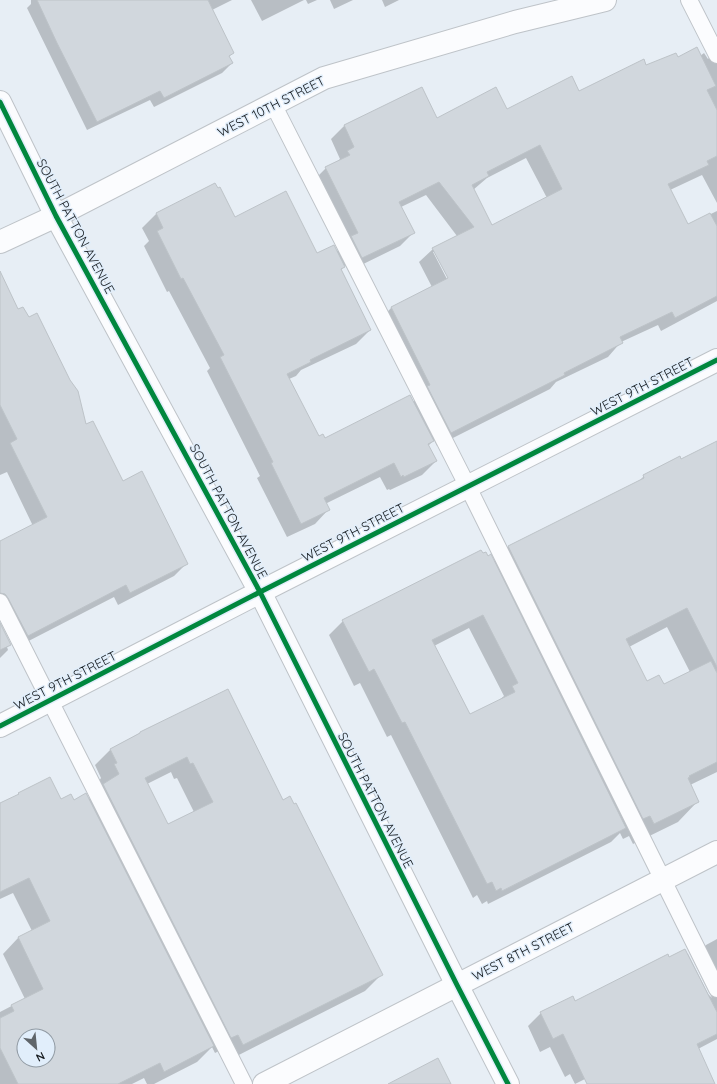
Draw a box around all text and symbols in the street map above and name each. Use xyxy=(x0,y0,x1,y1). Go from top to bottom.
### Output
street label: WEST 10TH STREET xyxy=(215,72,327,140)
street label: SOUTH PATTON AVENUE xyxy=(34,156,118,296)
street label: WEST 9TH STREET xyxy=(588,353,696,419)
street label: SOUTH PATTON AVENUE xyxy=(187,441,271,581)
street label: WEST 9TH STREET xyxy=(299,499,407,565)
street label: WEST 9TH STREET xyxy=(11,647,119,713)
street label: SOUTH PATTON AVENUE xyxy=(335,729,417,871)
street label: WEST 8TH STREET xyxy=(469,918,577,984)
north arrow xyxy=(16,1028,56,1068)
text: N xyxy=(34,1049,47,1065)

